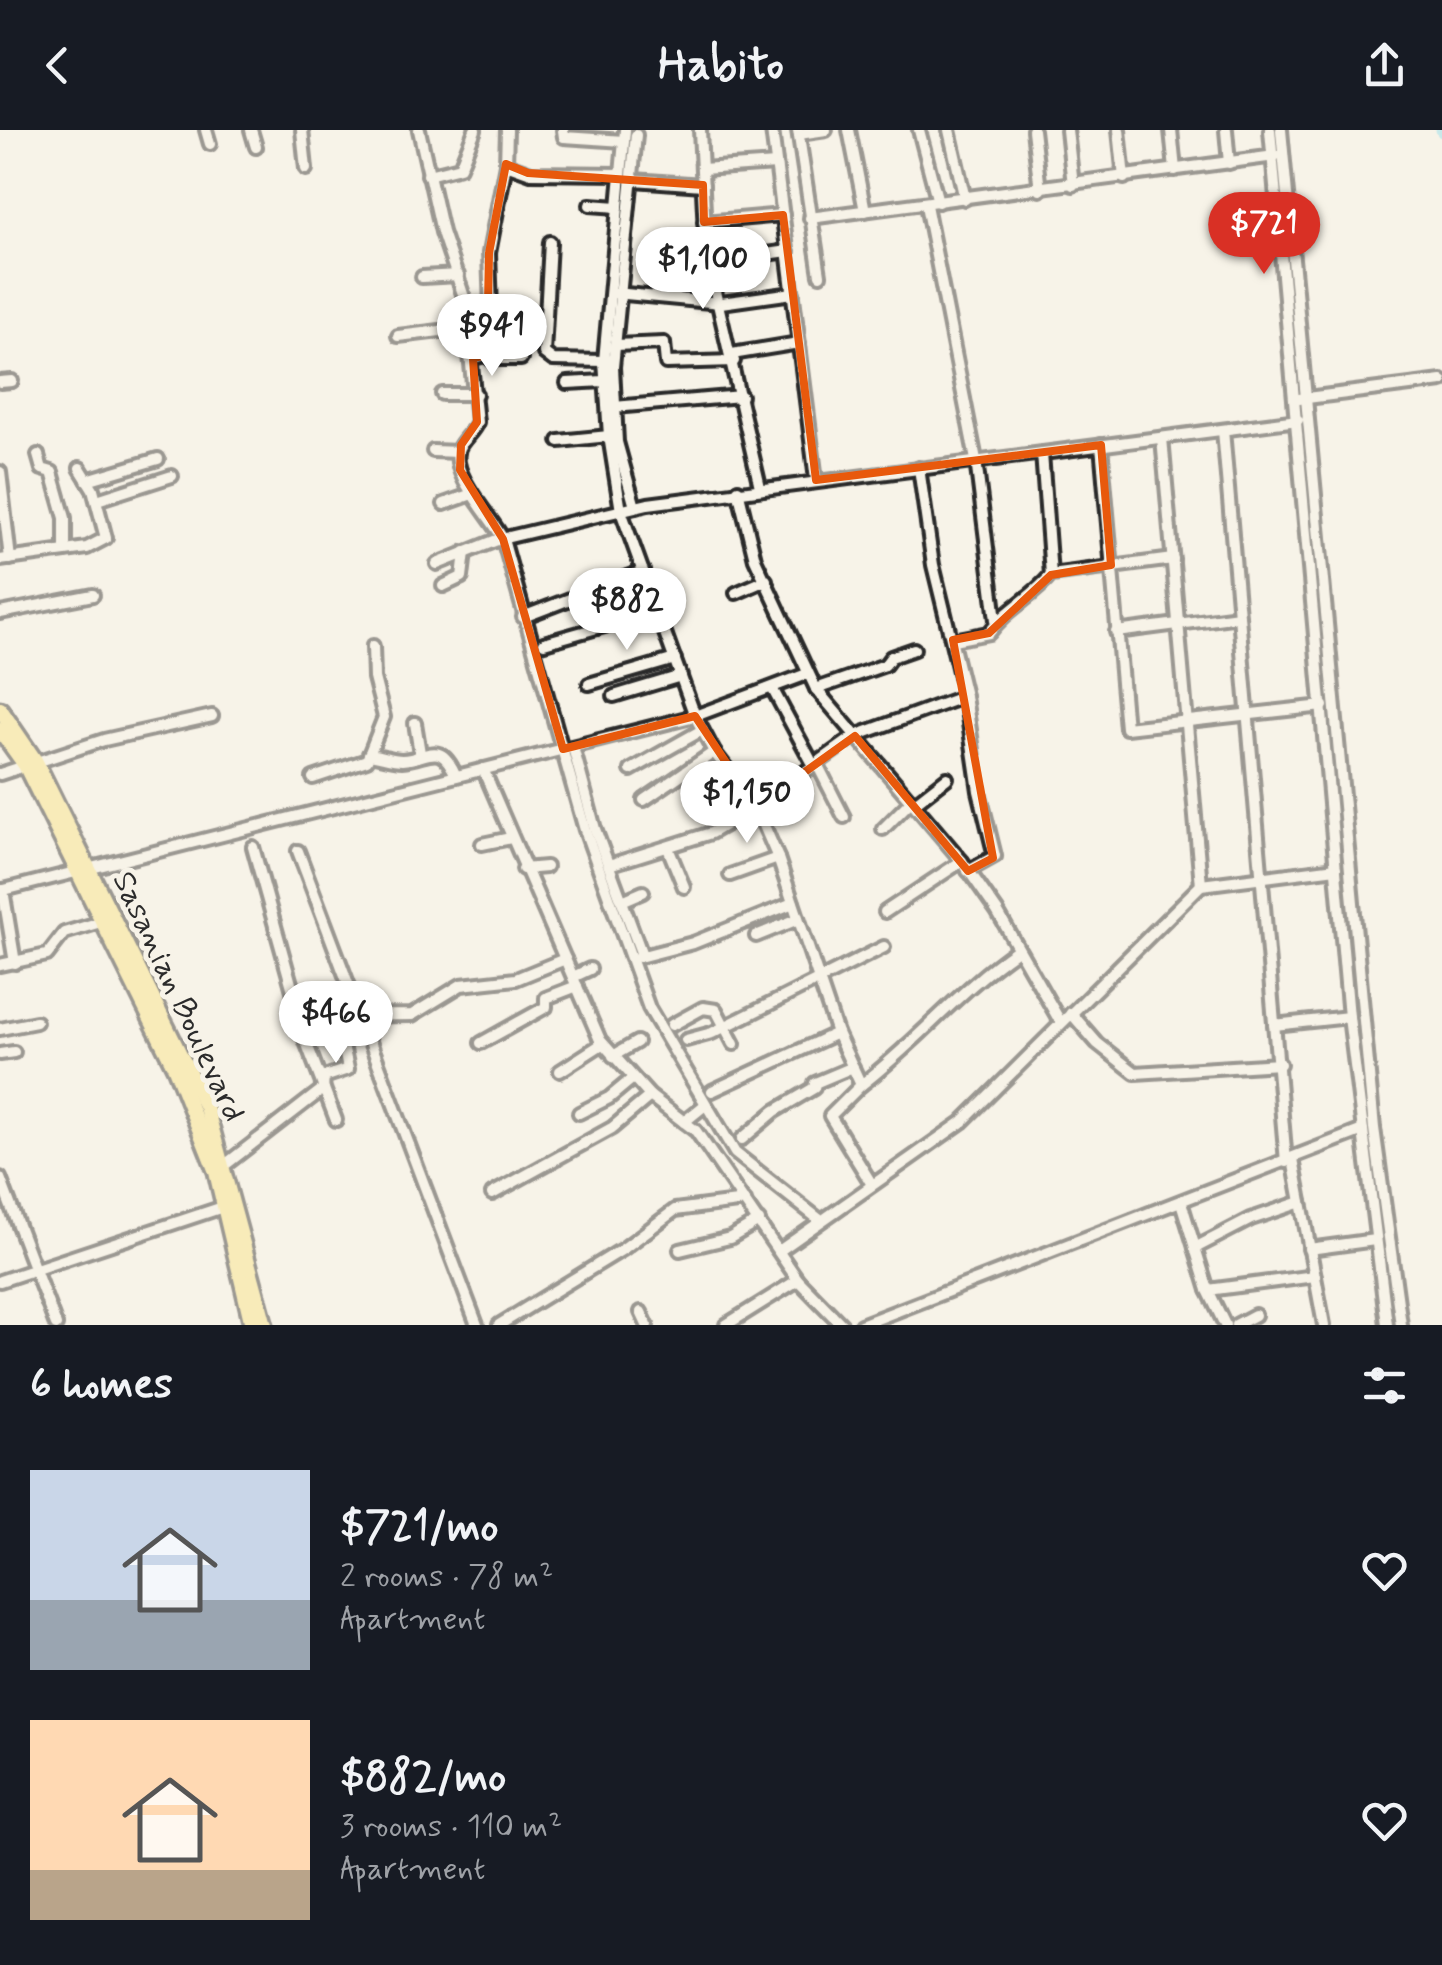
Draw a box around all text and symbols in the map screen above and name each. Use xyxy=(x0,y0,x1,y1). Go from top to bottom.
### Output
text: Habito xyxy=(658,36,784,95)
icon: back xyxy=(30,38,85,93)
icon: share xyxy=(1357,38,1412,93)
pin: $721 xyxy=(1205,192,1323,277)
text: $721 xyxy=(1230,203,1298,245)
pin: $1,100 xyxy=(622,227,784,312)
text: $1,100 xyxy=(658,238,748,280)
pin: $941 xyxy=(433,294,551,379)
text: $941 xyxy=(459,305,525,347)
pin: $882 xyxy=(568,568,686,653)
text: $882 xyxy=(590,579,664,621)
pin: $1,150 xyxy=(666,761,828,846)
text: $1,150 xyxy=(702,772,792,814)
street label: Sasanian Boulevard xyxy=(102,865,255,1129)
pin: $466 xyxy=(277,981,395,1066)
text: $466 xyxy=(301,992,371,1034)
text: 6 homes xyxy=(30,1358,173,1413)
icon: filters xyxy=(1357,1358,1412,1413)
text: $721/mo xyxy=(340,1501,498,1556)
icon: home xyxy=(110,1510,230,1630)
icon: heart xyxy=(1357,1543,1412,1598)
text: 2 rooms · 78 m² xyxy=(340,1556,553,1598)
text: Apartment xyxy=(340,1598,485,1640)
text: $882/mo xyxy=(340,1751,506,1806)
icon: home xyxy=(110,1760,230,1880)
icon: heart xyxy=(1357,1793,1412,1848)
text: 3 rooms · 110 m² xyxy=(340,1806,562,1848)
text: Apartment xyxy=(340,1848,485,1890)

